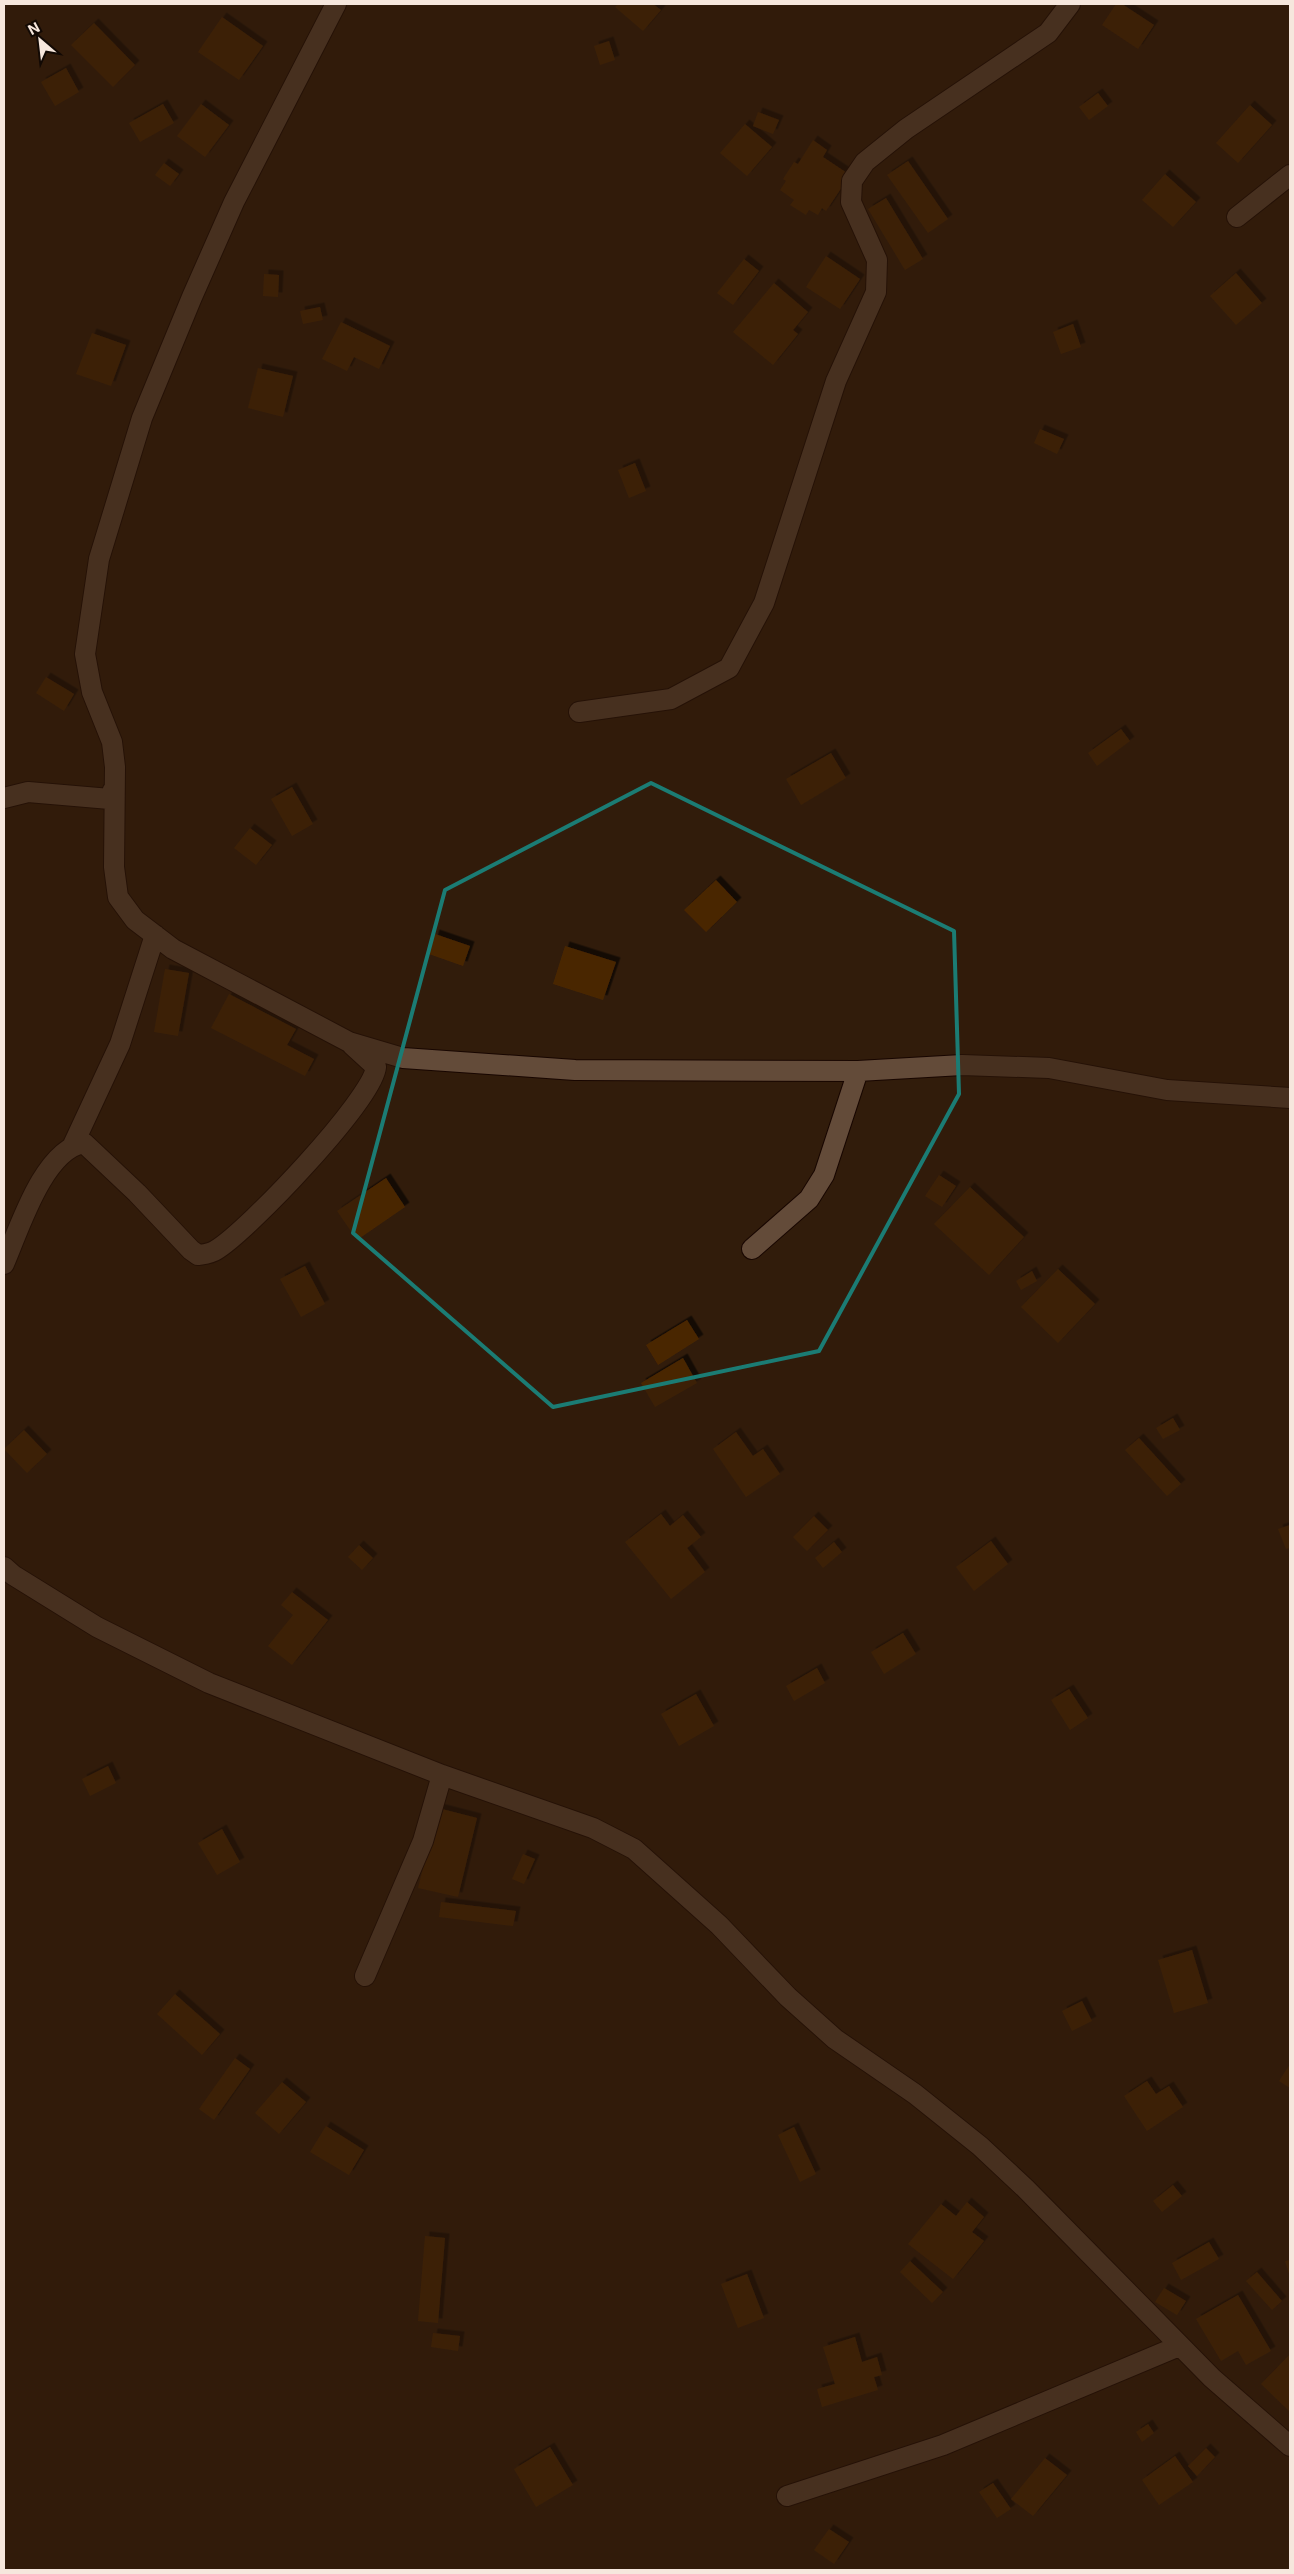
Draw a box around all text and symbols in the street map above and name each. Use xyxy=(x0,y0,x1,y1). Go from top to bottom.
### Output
north arrow xyxy=(15,15,65,65)
text: N xyxy=(25,18,42,38)

